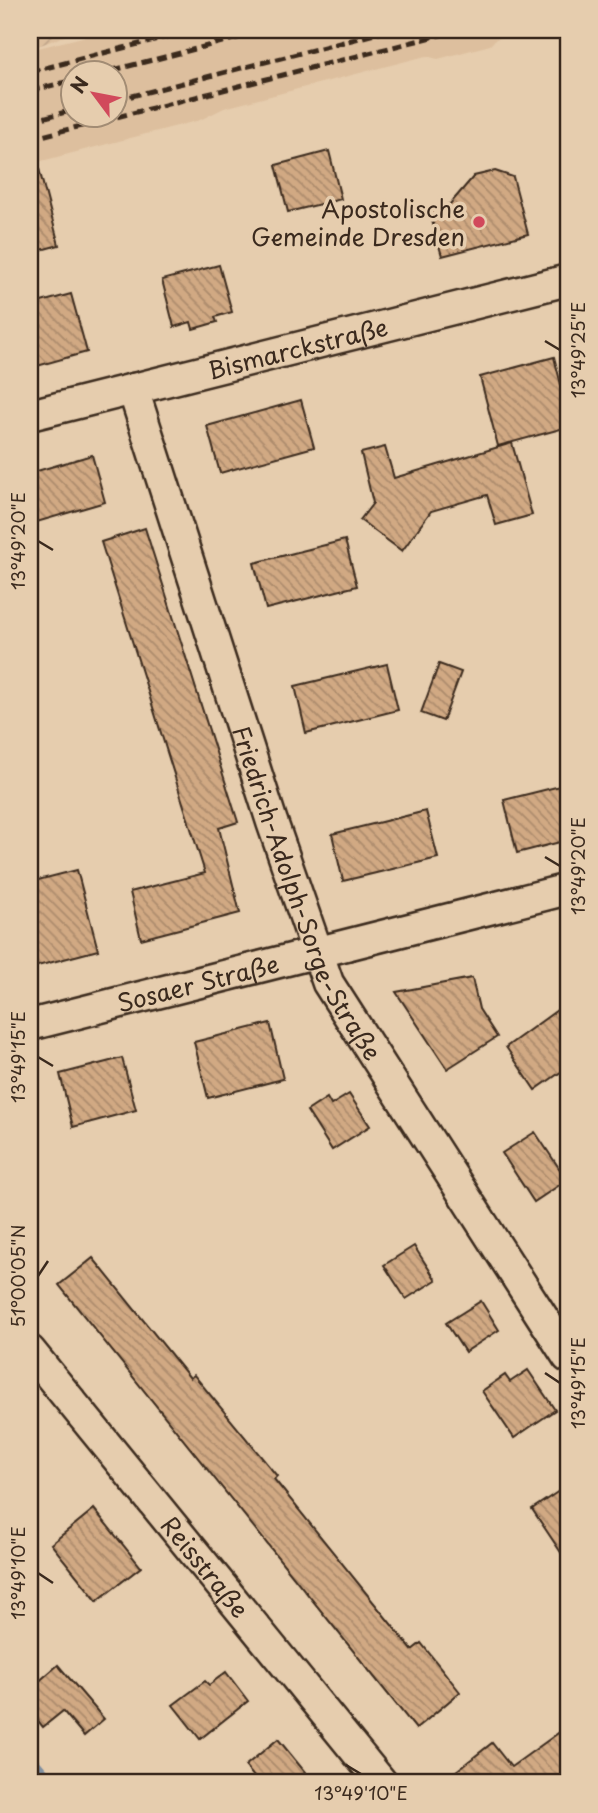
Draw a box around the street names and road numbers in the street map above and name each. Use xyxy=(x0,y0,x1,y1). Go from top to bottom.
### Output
street label: Bismarckstraße xyxy=(204,308,391,388)
street label: Friedrich-Adolph-Sorge-Straße xyxy=(224,721,391,1067)
street label: Sosaer Straße xyxy=(113,945,282,1020)
street label: Reisstraße xyxy=(153,1508,258,1625)

